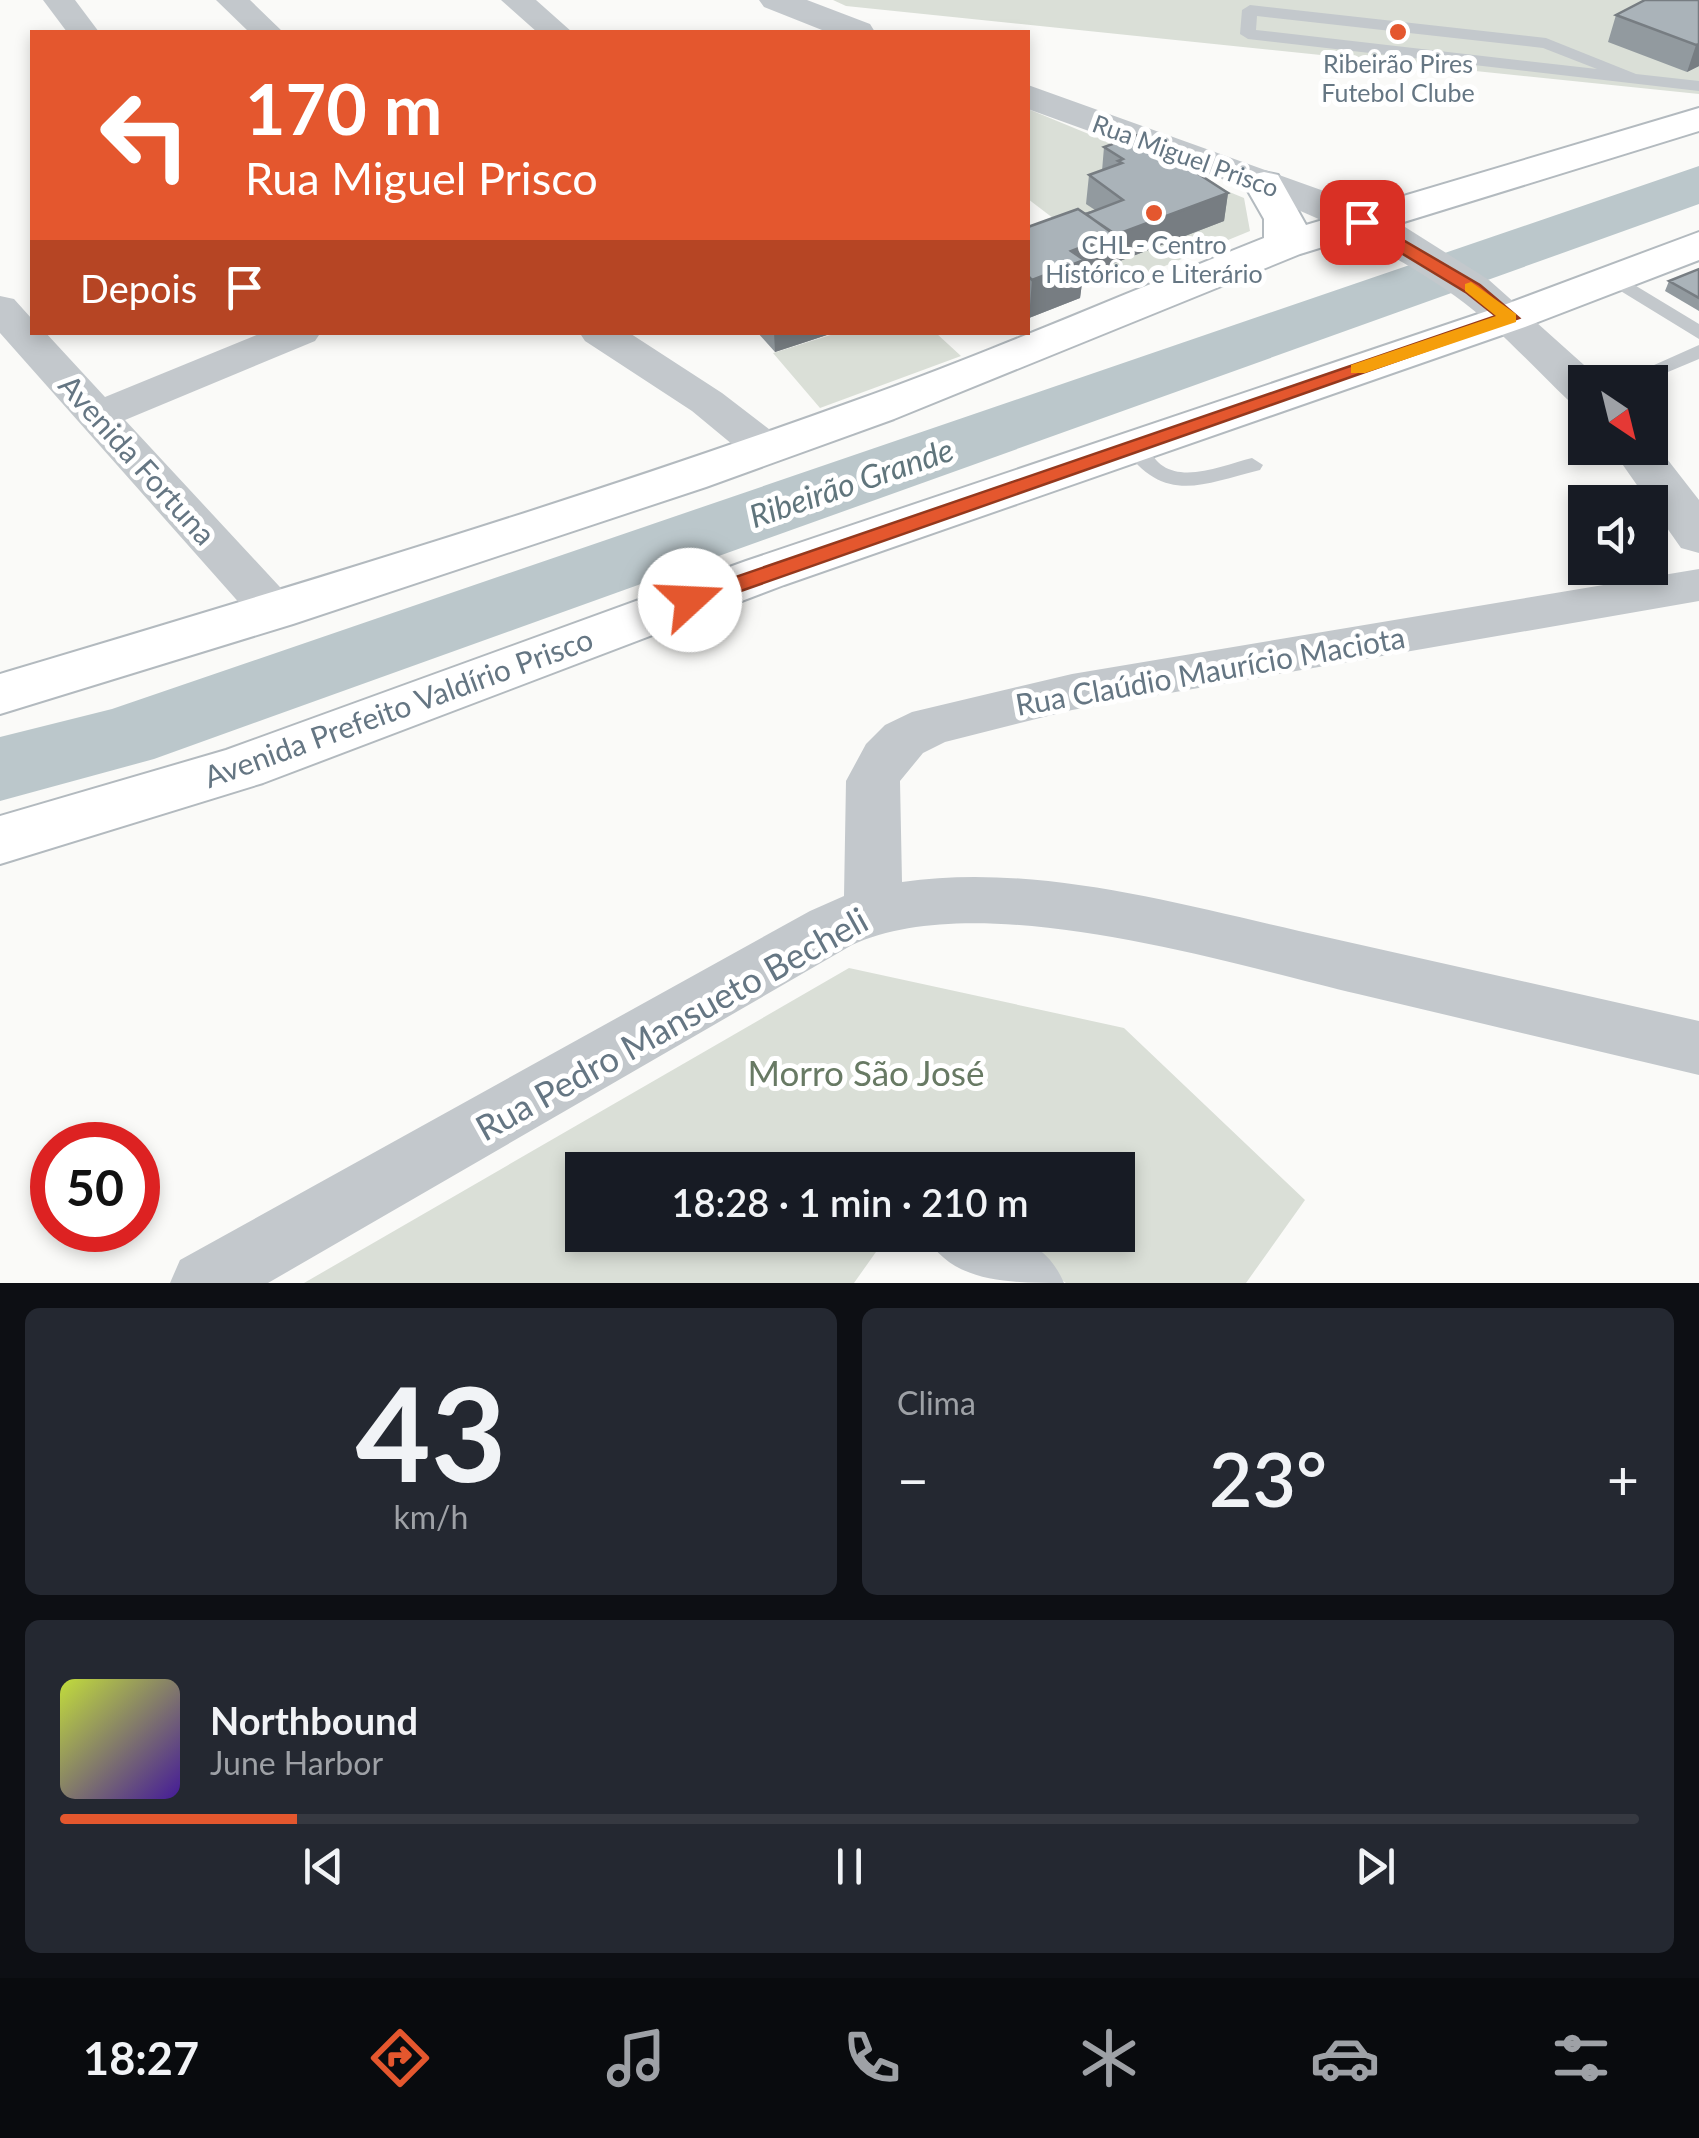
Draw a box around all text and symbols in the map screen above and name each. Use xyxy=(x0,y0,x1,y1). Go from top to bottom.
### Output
marker: Ribeirão Pires Futebol Clube xyxy=(1387,21,1409,43)
place label: Ribeirão Pires Futebol Clube xyxy=(1321,48,1475,107)
text: 170 m xyxy=(245,66,442,150)
icon: left xyxy=(80,70,210,200)
street label: Rua Miguel Prisco xyxy=(1089,107,1283,203)
text: Rua Miguel Prisco xyxy=(245,151,598,205)
pin xyxy=(1320,180,1405,265)
icon: arrive xyxy=(1335,195,1390,250)
marker: CHL - Centro Histórico e Literário xyxy=(1143,202,1165,224)
place label: CHL - Centro Histórico e Literário xyxy=(1045,229,1263,288)
icon: arrive xyxy=(217,260,272,315)
text: Depois xyxy=(80,265,197,311)
north arrow xyxy=(1568,365,1668,465)
map controls xyxy=(1568,365,1668,585)
street label: Avenida Fortuna xyxy=(52,367,224,551)
water label: Ribeirão Grande xyxy=(744,429,958,535)
button: sound xyxy=(1568,485,1668,585)
position arrow xyxy=(638,548,742,652)
street label: Rua Claúdio Maurício Maciota xyxy=(1013,618,1407,722)
street label: Avenida Prefeito Valdírio Prisco xyxy=(199,620,597,794)
street label: Rua Pedro Mansueto Becheli xyxy=(468,898,874,1148)
park label: Morro São José xyxy=(748,1051,984,1093)
speed limit sign: 50 xyxy=(30,1122,160,1252)
text: 18:28 · 1 min · 210 m xyxy=(672,1179,1028,1225)
text: 43 xyxy=(356,1354,506,1510)
text: Clima xyxy=(897,1383,976,1422)
text: 23° xyxy=(1209,1433,1327,1523)
text: − xyxy=(897,1446,929,1512)
text: + xyxy=(1607,1446,1639,1512)
text: km/h xyxy=(394,1497,468,1536)
text: Northbound xyxy=(210,1697,418,1743)
text: June Harbor xyxy=(210,1743,383,1782)
icon: previous xyxy=(296,1839,351,1894)
icon: pause xyxy=(822,1839,877,1894)
icon: next xyxy=(1348,1839,1403,1894)
icon: directions xyxy=(365,2023,435,2093)
icon: music xyxy=(601,2023,671,2093)
icon: phone xyxy=(837,2023,907,2093)
icon: climate xyxy=(1074,2023,1144,2093)
icon: car xyxy=(1310,2023,1380,2093)
icon: filters xyxy=(1546,2023,1616,2093)
text: 18:27 xyxy=(83,2031,199,2085)

